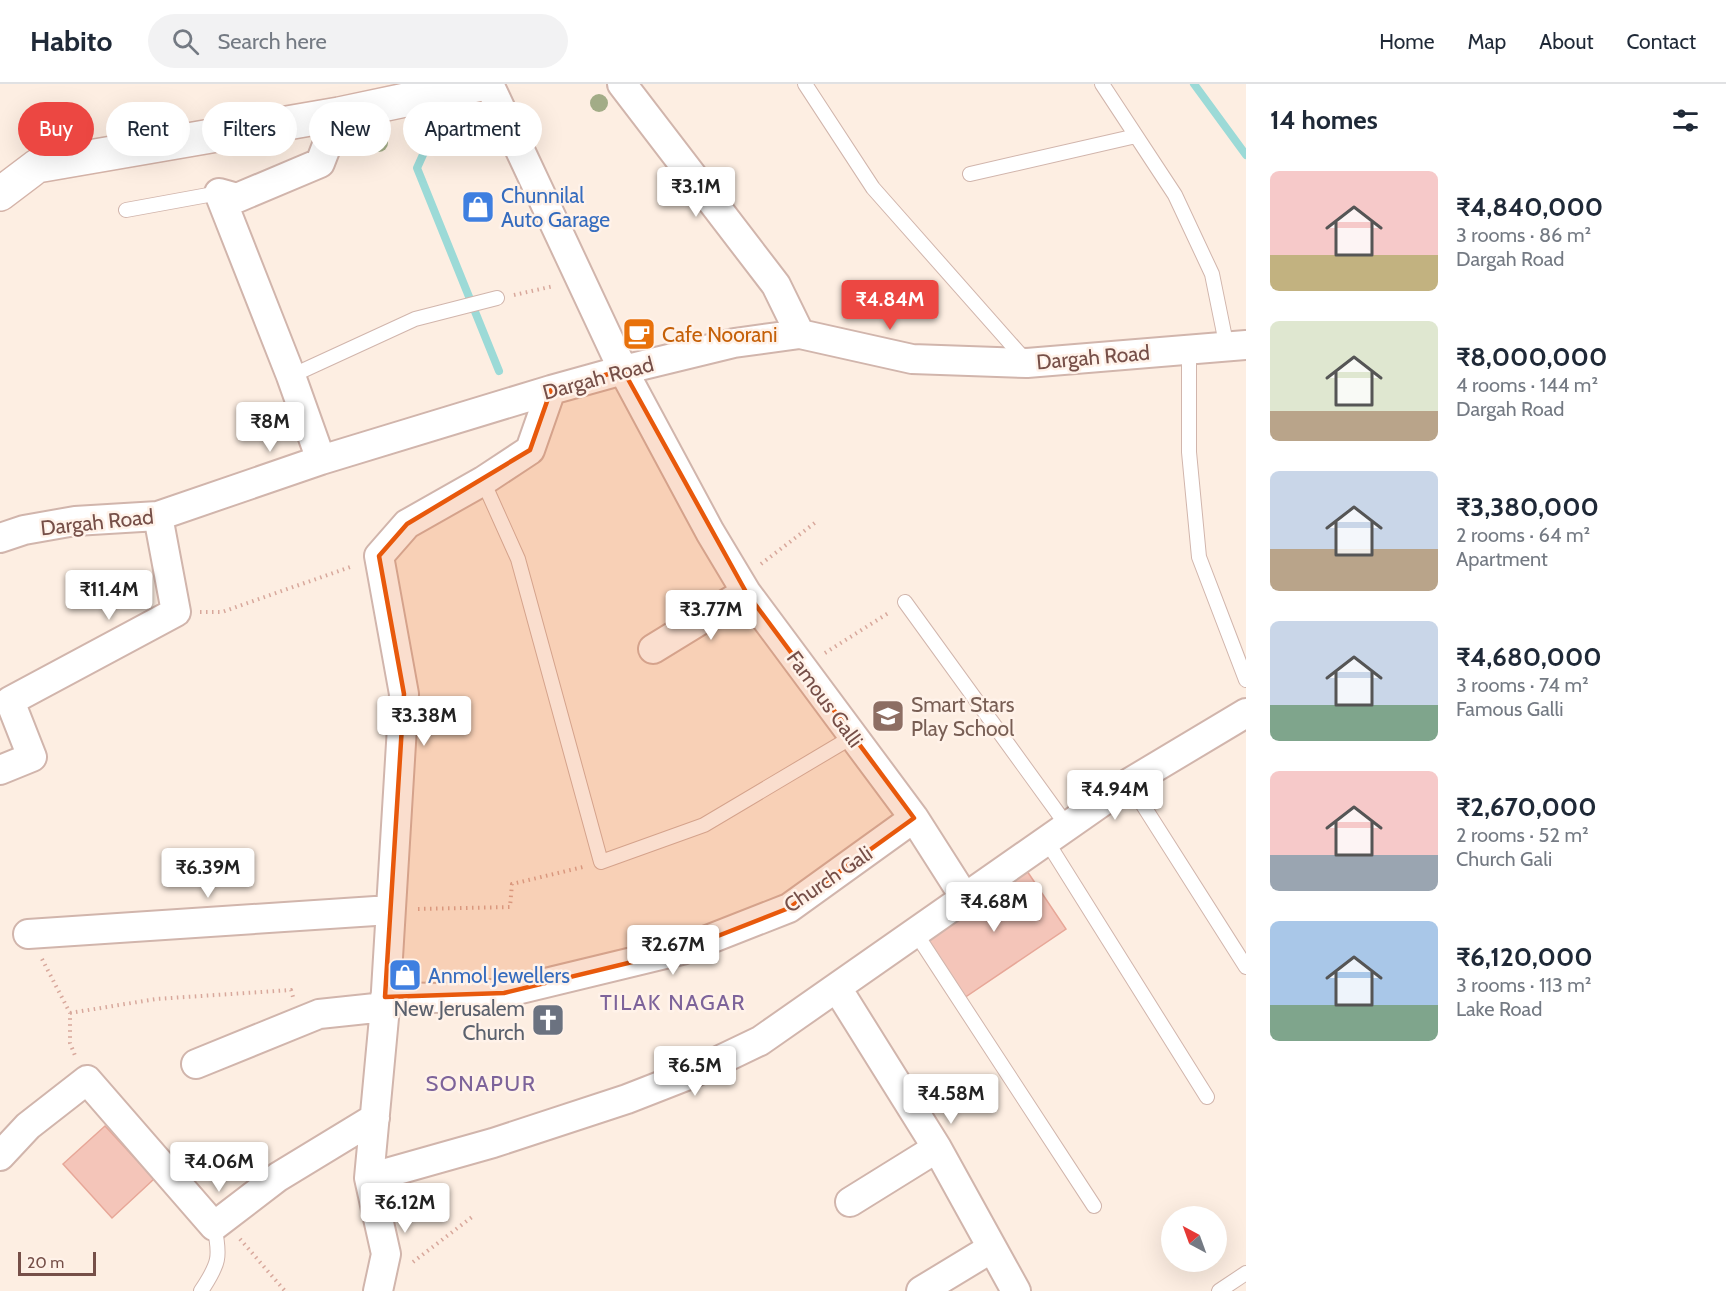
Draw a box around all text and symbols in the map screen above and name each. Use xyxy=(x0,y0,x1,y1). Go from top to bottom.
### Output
search box xyxy=(148,14,568,68)
text: Habito xyxy=(30,24,112,58)
icon: search xyxy=(169,25,202,58)
text: Search here xyxy=(217,28,327,55)
text: Home xyxy=(1379,29,1435,54)
text: Map xyxy=(1468,29,1506,54)
text: About xyxy=(1539,29,1593,54)
text: Contact xyxy=(1626,29,1696,54)
chip: Buy xyxy=(18,102,94,156)
chip: Rent xyxy=(106,102,190,156)
chip: Filters xyxy=(202,102,297,156)
chip: New xyxy=(309,102,391,156)
chip: Apartment xyxy=(403,102,542,156)
text: 14 homes xyxy=(1270,104,1378,136)
icon: filters xyxy=(1669,104,1702,137)
pin: ₹3.1M xyxy=(654,167,738,218)
text: ₹3.1M xyxy=(671,174,721,198)
place label: Chunnilal Auto Garage xyxy=(501,183,610,232)
shop icon: Chunnilal Auto Garage xyxy=(460,189,496,225)
text: ₹4,840,000 xyxy=(1456,191,1603,223)
icon: home xyxy=(1318,195,1390,267)
text: 3 rooms · 86 m² xyxy=(1456,223,1591,247)
text: Dargah Road xyxy=(1456,247,1564,271)
pin: ₹4.84M xyxy=(841,280,939,331)
text: ₹4.84M xyxy=(856,287,924,311)
cafe icon: Cafe Noorani xyxy=(621,316,657,352)
place label: Cafe Noorani xyxy=(662,322,777,347)
street label: Dargah Road xyxy=(1035,340,1151,374)
text: ₹8,000,000 xyxy=(1456,341,1607,373)
icon: home xyxy=(1318,345,1390,417)
street label: Dargah Road xyxy=(540,351,656,405)
text: 4 rooms · 144 m² xyxy=(1456,373,1598,397)
text: Dargah Road xyxy=(1456,397,1564,421)
pin: ₹8M xyxy=(241,402,299,453)
text: ₹8M xyxy=(250,409,290,433)
text: ₹3,380,000 xyxy=(1456,491,1599,523)
icon: home xyxy=(1318,495,1390,567)
street label: Dargah Road xyxy=(39,504,155,540)
text: 2 rooms · 64 m² xyxy=(1456,523,1590,547)
text: Apartment xyxy=(1456,547,1548,571)
pin: ₹11.4M xyxy=(60,570,158,621)
text: ₹11.4M xyxy=(79,577,139,601)
pin: ₹3.77M xyxy=(662,590,760,641)
text: ₹3.77M xyxy=(680,597,742,621)
text: ₹4,680,000 xyxy=(1456,641,1602,673)
icon: home xyxy=(1318,645,1390,717)
street label: Famous Galli xyxy=(782,646,868,752)
text: 3 rooms · 74 m² xyxy=(1456,673,1589,697)
place label: Smart Stars Play School xyxy=(911,692,1015,741)
pin: ₹3.38M xyxy=(375,696,473,747)
text: Famous Galli xyxy=(1456,697,1563,721)
school or university icon: Smart Stars Play School xyxy=(870,698,906,734)
text: ₹3.38M xyxy=(391,703,457,727)
pin: ₹4.94M xyxy=(1066,770,1164,821)
text: ₹4.94M xyxy=(1081,777,1149,801)
text: ₹2,670,000 xyxy=(1456,791,1597,823)
icon: home xyxy=(1318,795,1390,867)
text: 2 rooms · 52 m² xyxy=(1456,823,1589,847)
street label: Church Gali xyxy=(779,840,877,918)
text: Church Gali xyxy=(1456,847,1552,871)
pin: ₹6.39M xyxy=(159,848,257,899)
text: ₹6.39M xyxy=(175,855,241,879)
pin: ₹4.68M xyxy=(945,882,1043,933)
text: ₹4.68M xyxy=(960,889,1028,913)
pin: ₹2.67M xyxy=(624,925,722,976)
text: ₹2.67M xyxy=(641,932,705,956)
text: ₹6,120,000 xyxy=(1456,941,1593,973)
icon: home xyxy=(1318,945,1390,1017)
shop icon: Anmol Jewellers xyxy=(387,957,423,993)
place label: Anmol Jewellers xyxy=(428,963,570,988)
text: 3 rooms · 113 m² xyxy=(1456,973,1592,997)
district label: TILAK NAGAR xyxy=(600,989,746,1016)
place label: New Jerusalem Church xyxy=(394,996,525,1045)
text: Lake Road xyxy=(1456,997,1542,1021)
church icon: New Jerusalem Church xyxy=(530,1002,566,1038)
pin: ₹6.5M xyxy=(653,1046,737,1097)
text: ₹6.5M xyxy=(668,1053,722,1077)
district label: SONAPUR xyxy=(425,1070,537,1097)
pin: ₹4.58M xyxy=(902,1074,1000,1125)
text: ₹4.58M xyxy=(917,1081,985,1105)
pin: ₹4.06M xyxy=(170,1142,268,1193)
text: ₹4.06M xyxy=(184,1149,254,1173)
pin: ₹6.12M xyxy=(356,1183,454,1234)
text: ₹6.12M xyxy=(375,1190,435,1214)
north arrow xyxy=(1161,1206,1227,1272)
map controls xyxy=(1161,1206,1227,1272)
scale bar xyxy=(18,1249,96,1276)
text: 20 m xyxy=(27,1253,64,1272)

